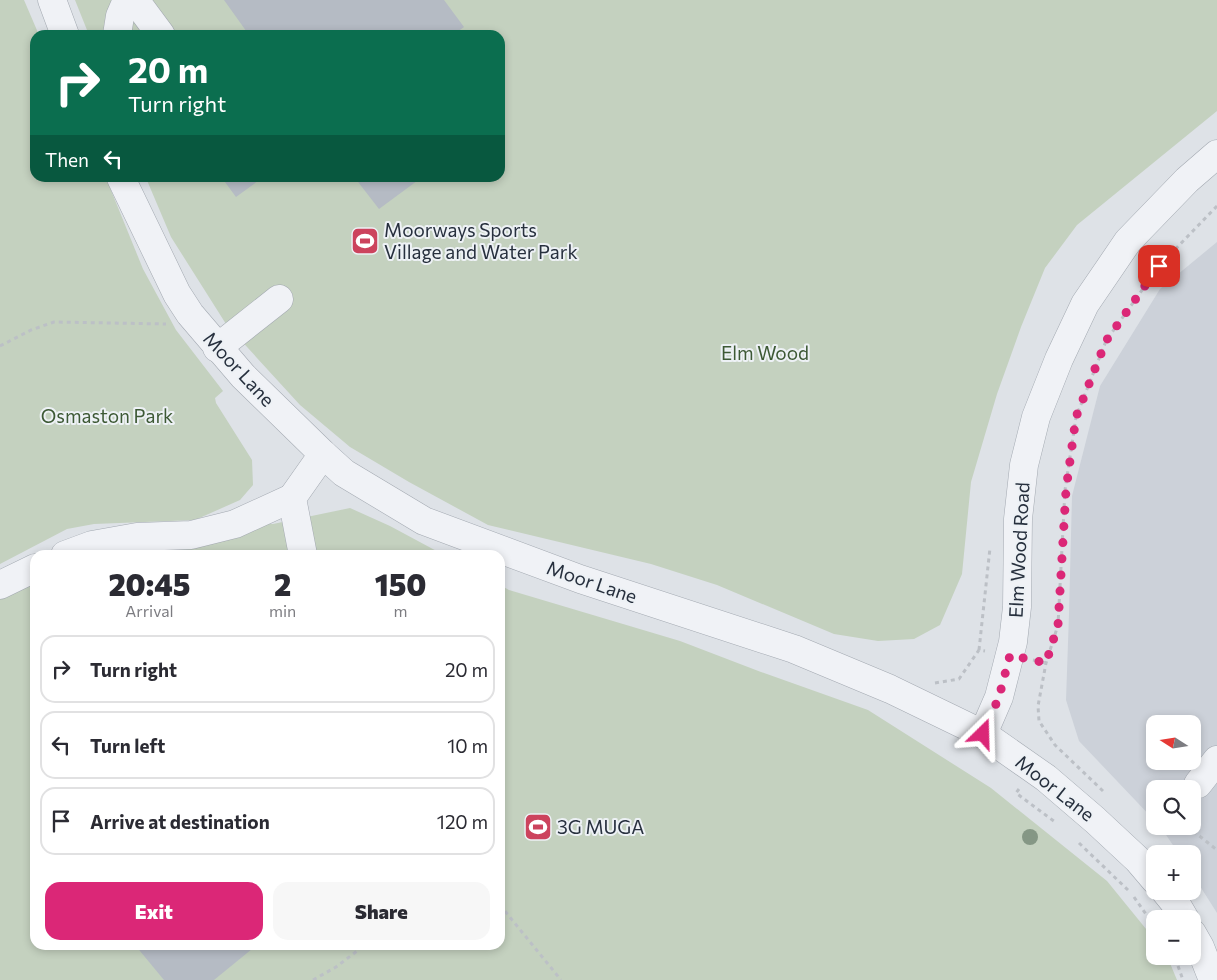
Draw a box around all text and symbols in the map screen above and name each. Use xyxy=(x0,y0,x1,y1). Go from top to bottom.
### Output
text: 20 m xyxy=(128,47,208,90)
icon: right xyxy=(45,50,110,115)
text: Turn right xyxy=(128,90,226,117)
icon: left xyxy=(99,145,127,173)
text: Then xyxy=(45,148,89,171)
place label: Moorways Sports Village and Water Park xyxy=(384,218,578,263)
sports icon: Moorways Sports Village and Water Park xyxy=(350,226,380,256)
pin xyxy=(1138,245,1180,287)
icon: arrive xyxy=(1145,252,1173,280)
street label: Moor Lane xyxy=(199,327,280,411)
park label: Elm Wood xyxy=(721,341,809,364)
park label: Osmaston Park xyxy=(41,404,173,427)
street label: Elm Wood Road xyxy=(1003,481,1034,619)
street label: Moor Lane xyxy=(544,555,640,608)
text: 20:45 xyxy=(109,565,190,602)
text: 2 xyxy=(274,565,291,602)
text: 150 xyxy=(375,565,426,602)
text: Arrival xyxy=(125,601,174,620)
text: min xyxy=(269,601,296,620)
text: m xyxy=(394,601,408,620)
icon: right xyxy=(47,655,75,683)
text: Turn right xyxy=(90,658,177,681)
text: 20 m xyxy=(445,658,488,681)
position arrow xyxy=(956,707,1008,759)
north arrow xyxy=(1146,715,1201,770)
map controls xyxy=(1146,715,1201,965)
icon: left xyxy=(47,731,75,759)
text: Turn left xyxy=(90,734,165,757)
text: 10 m xyxy=(447,734,488,757)
street label: Moor Lane xyxy=(1011,750,1099,826)
button: search xyxy=(1146,780,1201,835)
icon: arrive xyxy=(47,807,75,835)
text: Arrive at destination xyxy=(90,810,270,833)
text: 120 m xyxy=(437,810,488,833)
sports icon: 3G MUGA xyxy=(523,812,553,842)
place label: 3G MUGA xyxy=(557,815,644,838)
button: + xyxy=(1146,845,1201,900)
button: Exit xyxy=(45,882,263,940)
button: Share xyxy=(273,882,490,940)
button: − xyxy=(1146,910,1201,965)

